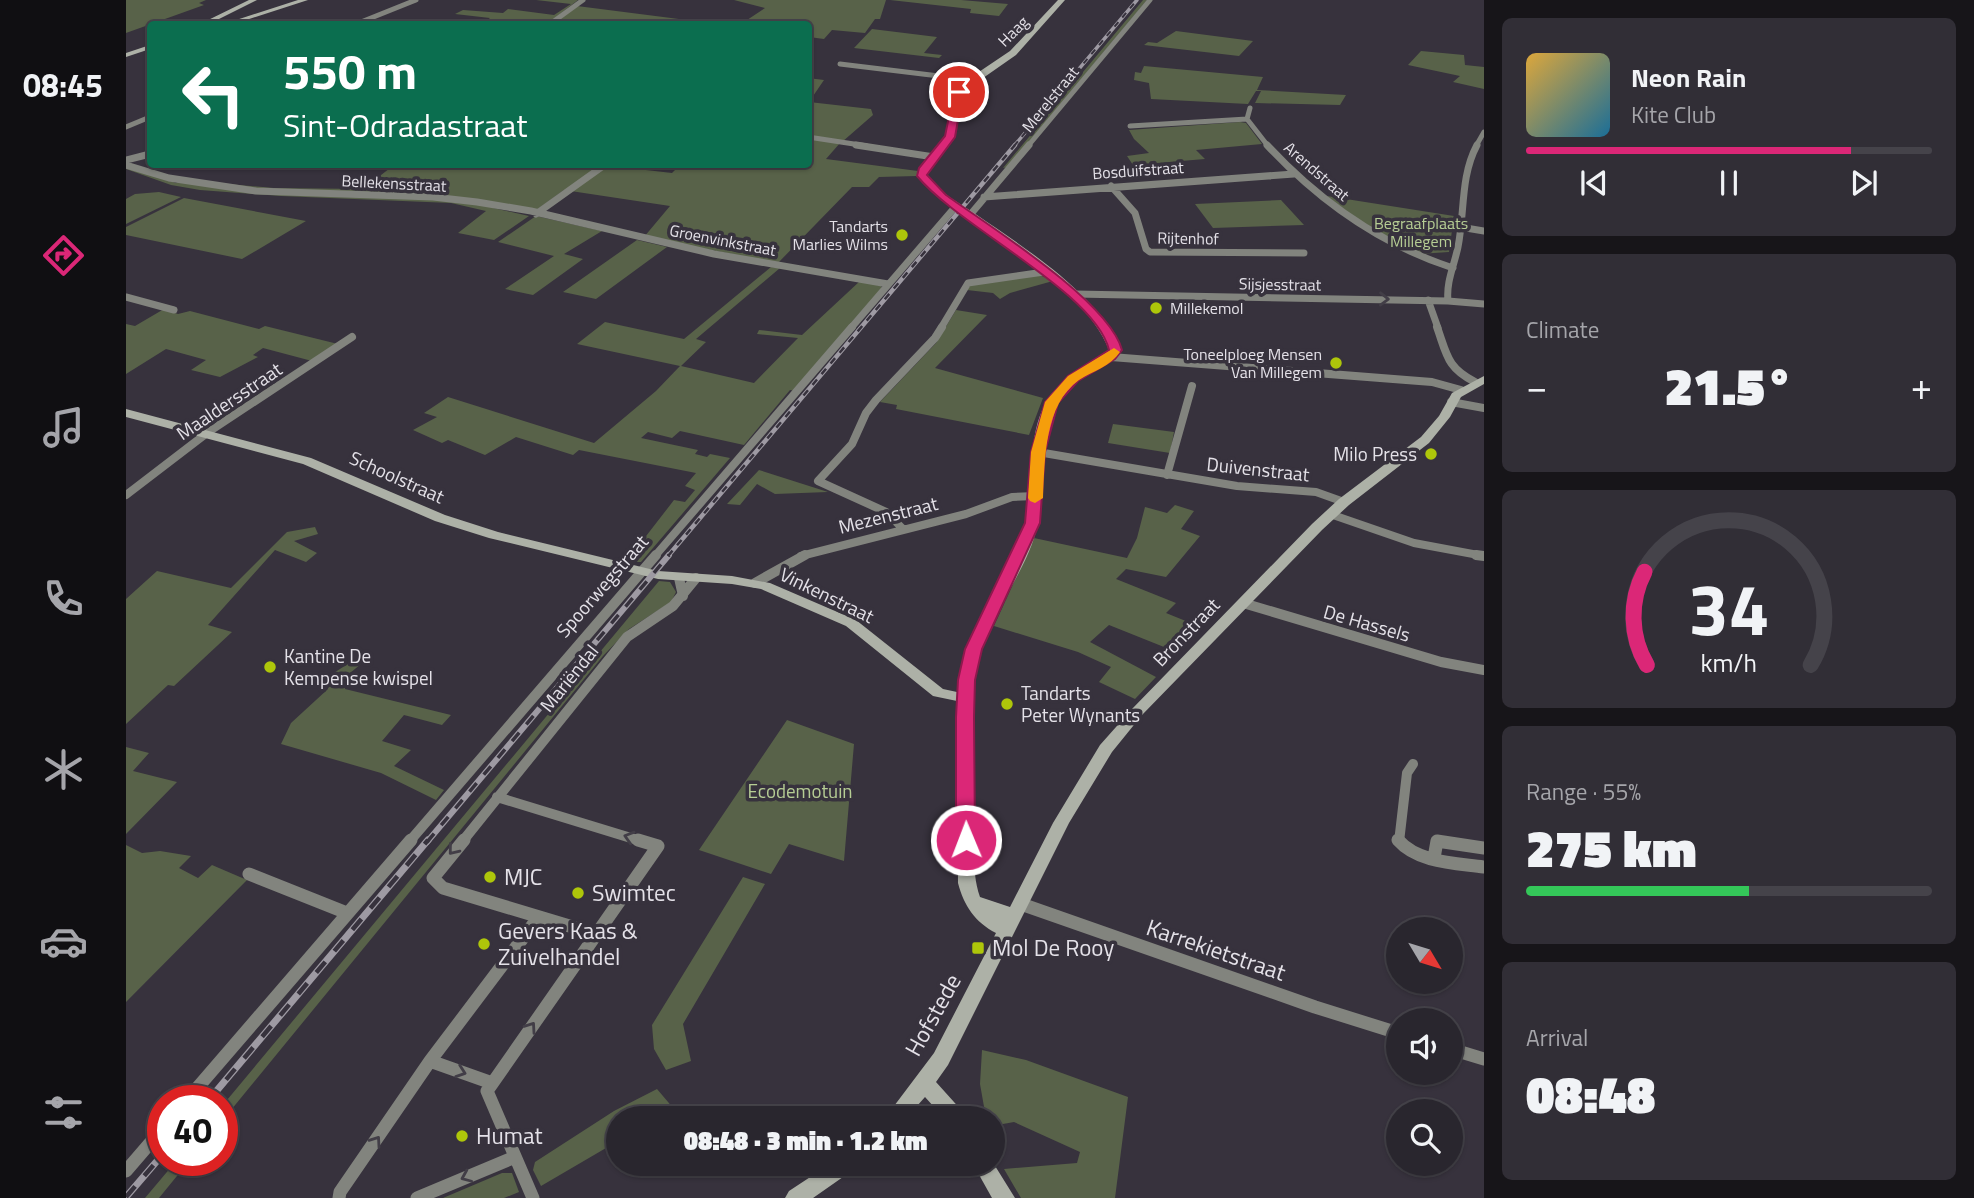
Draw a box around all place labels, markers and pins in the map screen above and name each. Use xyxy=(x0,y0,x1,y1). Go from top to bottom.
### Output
pin xyxy=(929,62,989,122)
place label: Tandarts Marlies Wilms xyxy=(793,214,888,256)
marker: Tandarts Marlies Wilms xyxy=(894,227,910,243)
place label: Millekemol xyxy=(1170,296,1243,320)
marker: Millekemol xyxy=(1148,300,1164,316)
place label: Toneelploeg Mensen Van Millegem xyxy=(1184,342,1322,384)
marker: Toneelploeg Mensen Van Millegem xyxy=(1328,355,1344,371)
place label: Milo Press xyxy=(1333,439,1417,468)
marker: Milo Press xyxy=(1423,446,1439,462)
place label: Kantine De Kempense kwispel xyxy=(284,641,433,692)
marker: Kantine De Kempense kwispel xyxy=(262,659,278,675)
place label: Tandarts Peter Wynants xyxy=(1021,678,1140,729)
marker: Tandarts Peter Wynants xyxy=(999,696,1015,712)
place label: MJC xyxy=(504,859,542,894)
marker: MJC xyxy=(482,869,498,885)
place label: Swimtec xyxy=(592,875,676,910)
marker: Swimtec xyxy=(570,885,586,901)
place label: Gevers Kaas & Zuivelhandel xyxy=(498,913,638,974)
place label: Mol De Rooy xyxy=(992,930,1114,965)
marker: Gevers Kaas & Zuivelhandel xyxy=(476,936,492,952)
marker: Mol De Rooy xyxy=(970,940,986,956)
place label: Humat xyxy=(476,1118,543,1153)
marker: Humat xyxy=(454,1128,470,1144)

